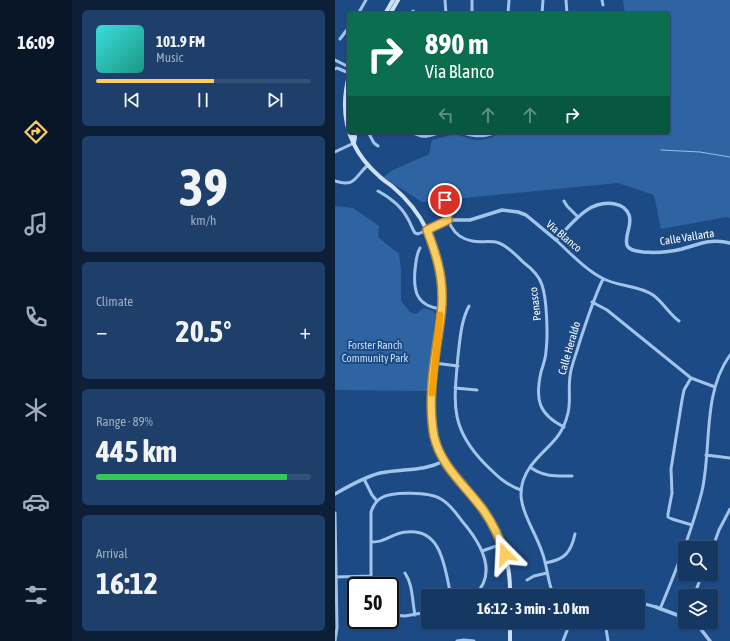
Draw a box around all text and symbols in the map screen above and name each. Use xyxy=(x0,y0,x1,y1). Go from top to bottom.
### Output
icon: right xyxy=(359,28,411,80)
text: 890 m xyxy=(425,28,488,60)
text: 16:09 xyxy=(17,32,55,53)
text: 101.9 FM xyxy=(156,33,205,50)
text: Music xyxy=(156,50,183,65)
text: Via Blanco xyxy=(425,61,494,82)
icon: previous xyxy=(121,89,143,111)
icon: pause xyxy=(192,89,214,111)
icon: next xyxy=(264,89,286,111)
icon: left xyxy=(435,104,457,126)
icon: ahead xyxy=(477,104,499,126)
icon: ahead xyxy=(519,104,541,126)
icon: right xyxy=(561,104,583,126)
icon: directions xyxy=(22,118,50,146)
text: 39 xyxy=(179,157,228,217)
pin xyxy=(428,183,462,217)
icon: arrive xyxy=(434,189,456,211)
icon: music xyxy=(22,210,50,238)
text: km/h xyxy=(191,213,216,228)
street label: Via Blanco xyxy=(544,218,584,254)
street label: Calle Vallarta xyxy=(659,227,715,247)
street label: Penasco xyxy=(527,286,543,322)
text: Climate xyxy=(96,294,133,309)
icon: phone xyxy=(22,303,50,331)
text: 20.5° xyxy=(176,314,231,348)
text: − xyxy=(96,318,107,344)
text: + xyxy=(300,318,311,344)
street label: Calle Heraldo xyxy=(556,320,582,376)
park label: Forster Ranch Community Park xyxy=(342,339,409,364)
icon: climate xyxy=(22,396,50,424)
text: Range · 89% xyxy=(96,414,153,429)
text: 445 km xyxy=(96,434,177,468)
icon: car xyxy=(22,488,50,516)
position arrow xyxy=(484,533,526,575)
map controls xyxy=(678,541,718,629)
button: search xyxy=(678,541,718,581)
text: Arrival xyxy=(96,546,128,561)
text: 16:12 xyxy=(96,566,158,600)
speed limit sign: 50 xyxy=(347,577,399,629)
icon: filters xyxy=(22,581,50,609)
button: layers xyxy=(678,589,718,629)
text: 16:12 · 3 min · 1.0 km xyxy=(477,600,589,617)

